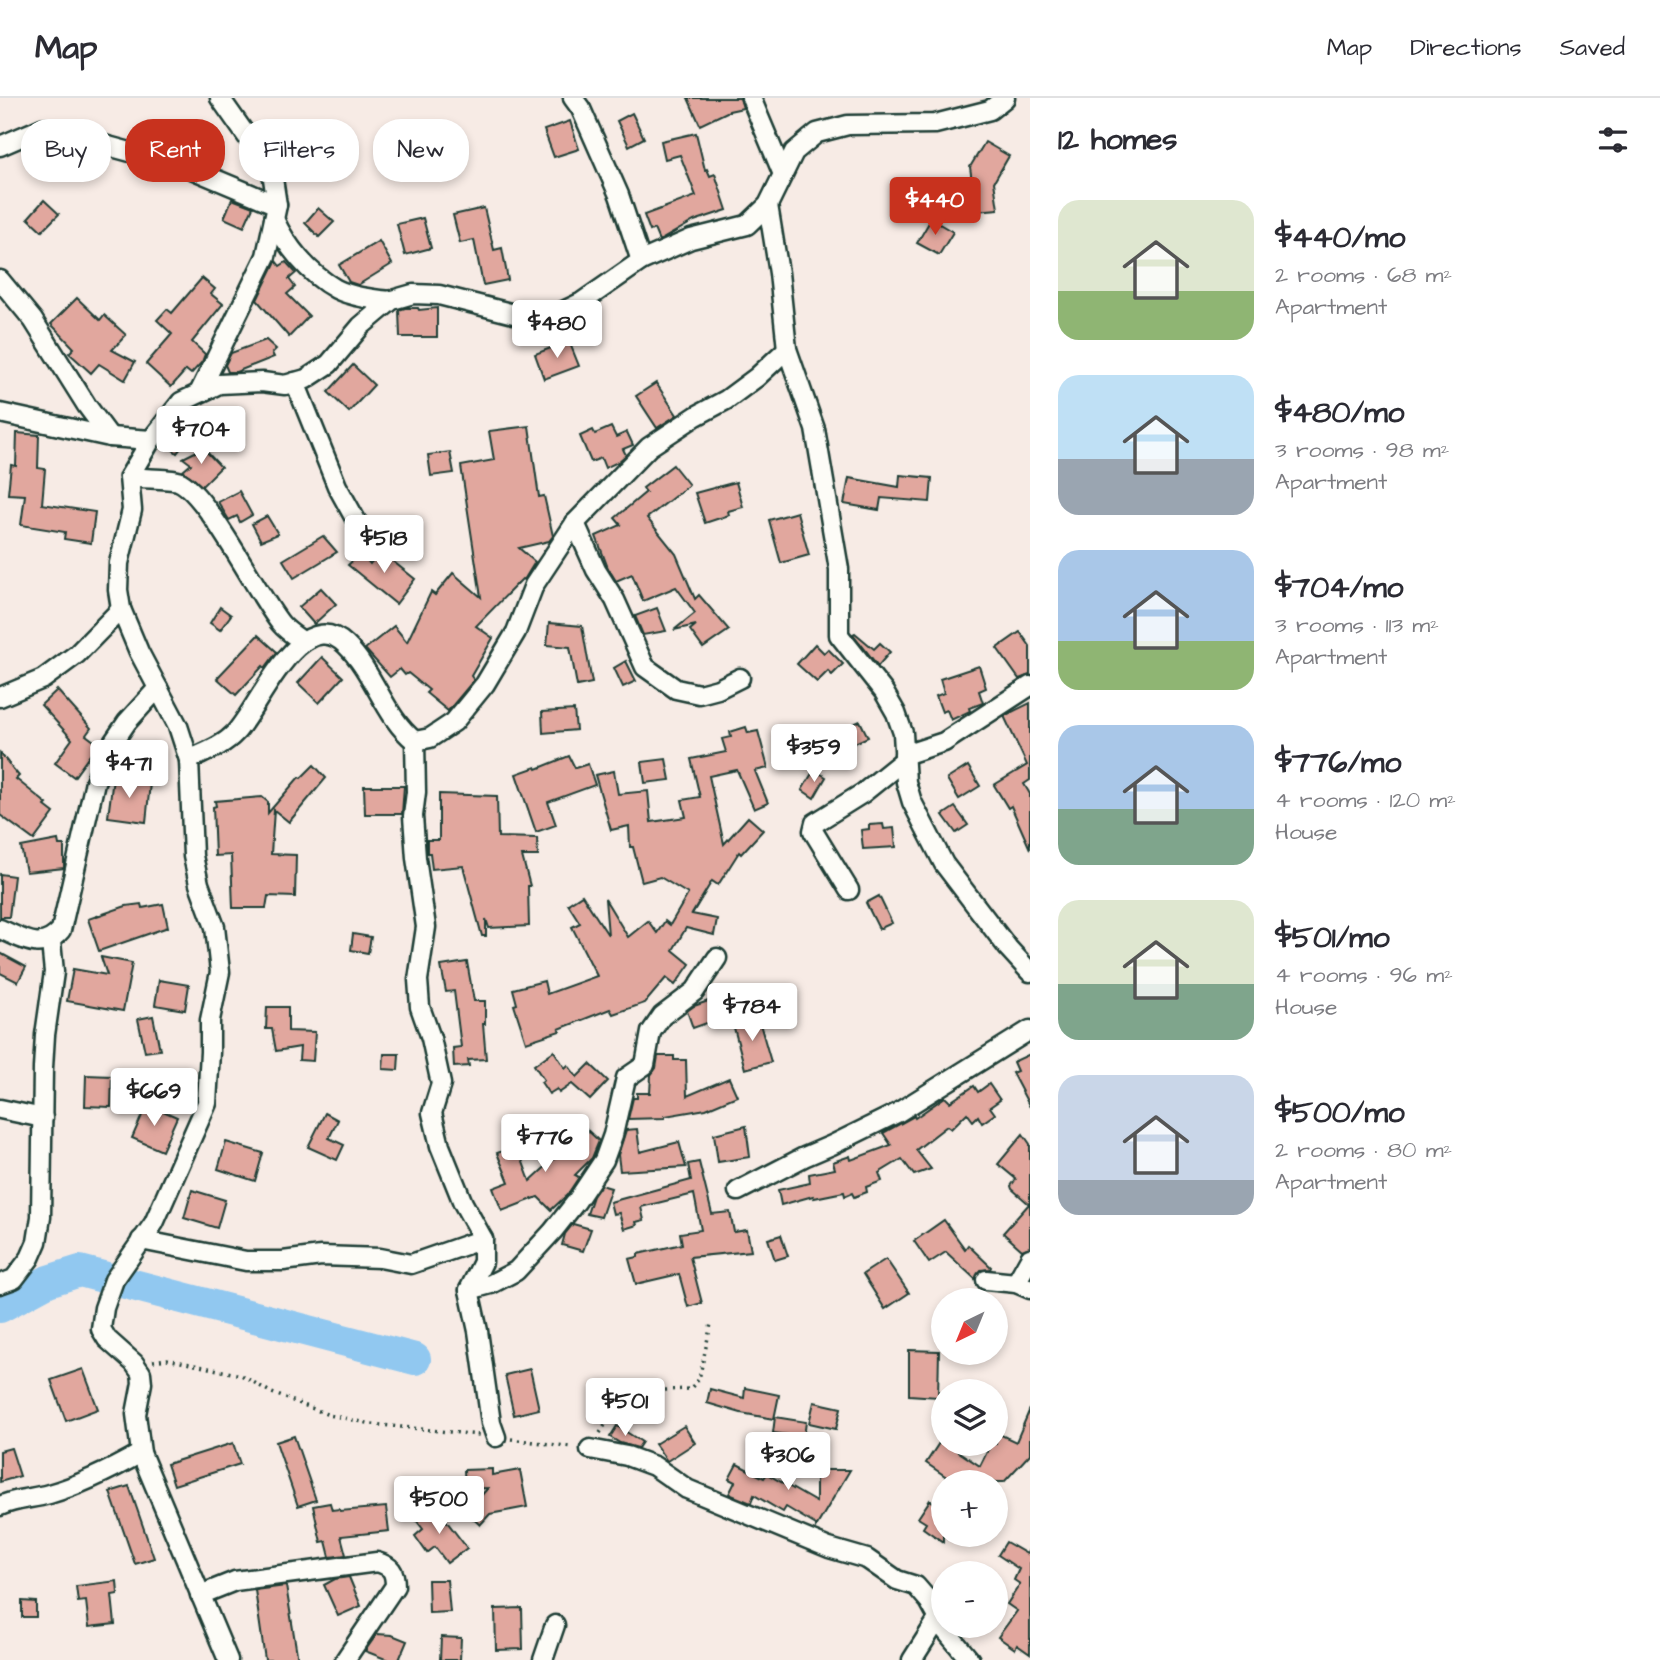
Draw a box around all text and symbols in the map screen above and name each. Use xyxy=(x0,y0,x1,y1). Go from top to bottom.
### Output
text: Map xyxy=(35,25,97,71)
text: Map xyxy=(1327,31,1372,65)
text: Directions xyxy=(1410,31,1522,65)
text: Saved xyxy=(1560,31,1625,65)
chip: Buy xyxy=(21,119,111,182)
chip: Rent xyxy=(125,119,225,182)
chip: Filters xyxy=(239,119,359,182)
chip: New xyxy=(373,119,469,182)
text: 12 homes xyxy=(1058,119,1177,161)
icon: filters xyxy=(1594,121,1632,159)
pin: $440 xyxy=(894,178,976,237)
text: $440 xyxy=(906,184,964,216)
text: $440/mo xyxy=(1275,217,1405,259)
icon: home xyxy=(1114,228,1198,312)
text: 2 rooms · 68 m² xyxy=(1275,259,1452,291)
text: Apartment xyxy=(1275,291,1387,323)
pin: $480 xyxy=(516,300,598,360)
text: $480 xyxy=(528,307,586,339)
text: $480/mo xyxy=(1275,392,1404,434)
icon: home xyxy=(1114,403,1198,487)
pin: $704 xyxy=(160,406,242,466)
text: $704 xyxy=(172,413,230,445)
text: 3 rooms · 98 m² xyxy=(1275,434,1449,466)
text: Apartment xyxy=(1275,466,1387,498)
pin: $518 xyxy=(343,516,425,575)
text: $518 xyxy=(361,522,407,554)
text: $704/mo xyxy=(1275,567,1403,609)
icon: home xyxy=(1114,578,1198,662)
text: 3 rooms · 113 m² xyxy=(1275,609,1439,641)
text: Apartment xyxy=(1275,641,1387,673)
pin: $359 xyxy=(773,724,855,784)
text: $359 xyxy=(787,731,841,763)
pin: $471 xyxy=(88,740,170,800)
text: $776/mo xyxy=(1275,742,1401,784)
text: $471 xyxy=(106,747,152,779)
icon: home xyxy=(1114,753,1198,837)
text: 4 rooms · 120 m² xyxy=(1275,784,1456,816)
text: House xyxy=(1275,816,1338,848)
text: $501/mo xyxy=(1275,917,1390,959)
icon: home xyxy=(1114,928,1198,1012)
text: 4 rooms · 96 m² xyxy=(1275,959,1453,991)
pin: $784 xyxy=(711,984,793,1043)
text: $784 xyxy=(723,990,781,1022)
text: House xyxy=(1275,991,1338,1023)
pin: $669 xyxy=(113,1068,195,1128)
text: $669 xyxy=(127,1075,181,1107)
text: $500/mo xyxy=(1275,1092,1405,1134)
icon: home xyxy=(1114,1103,1198,1187)
pin: $776 xyxy=(504,1114,586,1174)
text: $776 xyxy=(517,1121,573,1153)
text: 2 rooms · 80 m² xyxy=(1275,1134,1452,1166)
text: Apartment xyxy=(1275,1166,1387,1198)
north arrow xyxy=(931,1288,1008,1365)
map controls xyxy=(931,1288,1008,1638)
pin: $501 xyxy=(584,1378,666,1438)
button: layers xyxy=(931,1379,1008,1456)
text: $501 xyxy=(602,1385,648,1417)
pin: $306 xyxy=(747,1432,829,1492)
text: $306 xyxy=(761,1439,815,1471)
button: + xyxy=(931,1470,1008,1547)
pin: $500 xyxy=(398,1476,480,1536)
text: $500 xyxy=(410,1483,468,1515)
button: − xyxy=(931,1561,1008,1638)

